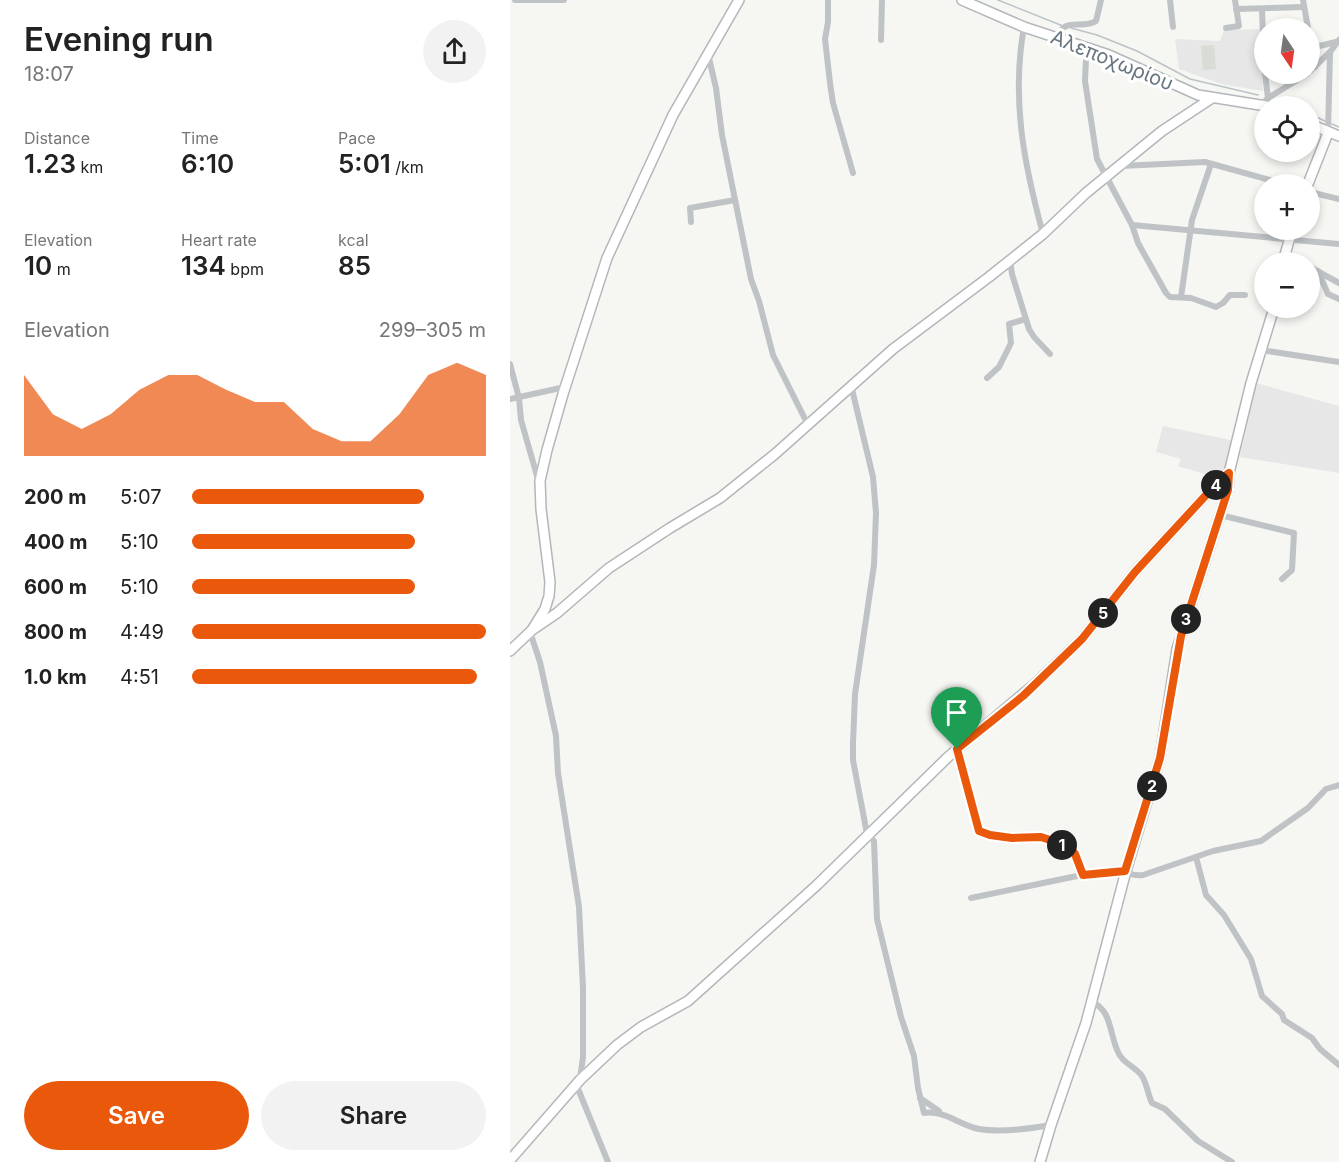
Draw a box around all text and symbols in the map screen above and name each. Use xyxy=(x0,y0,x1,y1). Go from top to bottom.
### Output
north arrow xyxy=(1254,18,1320,84)
map controls xyxy=(1254,18,1320,318)
text: Evening run xyxy=(24,19,214,59)
button: share xyxy=(423,20,486,83)
street label: Αλεποχωρίου xyxy=(1047,25,1177,95)
text: 18:07 xyxy=(24,62,74,86)
button: locate xyxy=(1254,96,1320,162)
text: Distance xyxy=(24,128,90,148)
text: Time xyxy=(181,128,219,148)
text: Pace xyxy=(338,128,376,148)
text: 1.23 xyxy=(24,148,76,179)
text: 6:10 xyxy=(181,148,234,179)
text: 5:01 xyxy=(338,148,391,179)
text: km xyxy=(76,157,103,177)
text: /km xyxy=(391,157,424,177)
button: + xyxy=(1254,174,1320,240)
text: Elevation xyxy=(24,230,93,250)
text: Heart rate xyxy=(181,230,257,250)
text: kcal xyxy=(338,230,369,250)
text: 10 xyxy=(24,250,52,281)
text: 134 xyxy=(181,250,226,281)
text: 85 xyxy=(338,250,371,281)
button: − xyxy=(1254,252,1320,318)
text: m xyxy=(52,259,71,279)
text: bpm xyxy=(226,259,264,279)
text: Elevation xyxy=(24,318,110,342)
text: 299–305 m xyxy=(379,318,486,342)
pin: 4 xyxy=(1201,470,1231,500)
text: 4 xyxy=(1211,475,1221,495)
text: 200 m xyxy=(24,485,87,509)
text: 5:07 xyxy=(120,485,161,509)
text: 400 m xyxy=(24,530,88,554)
text: 5:10 xyxy=(120,530,159,554)
text: 600 m xyxy=(24,575,87,599)
text: 5:10 xyxy=(120,575,159,599)
pin: 5 xyxy=(1088,598,1118,628)
text: 5 xyxy=(1098,603,1108,623)
pin: 3 xyxy=(1171,604,1201,634)
text: 3 xyxy=(1181,609,1191,629)
text: 800 m xyxy=(24,620,87,644)
text: 4:49 xyxy=(120,620,164,644)
text: 1.0 km xyxy=(24,665,87,689)
text: 4:51 xyxy=(120,665,159,689)
pin xyxy=(931,687,982,749)
icon: arrive xyxy=(940,696,973,729)
pin: 2 xyxy=(1137,771,1167,801)
text: 2 xyxy=(1147,776,1157,796)
pin: 1 xyxy=(1047,830,1077,860)
text: 1 xyxy=(1059,835,1065,855)
button: Save xyxy=(24,1081,249,1150)
button: Share xyxy=(261,1081,486,1150)

